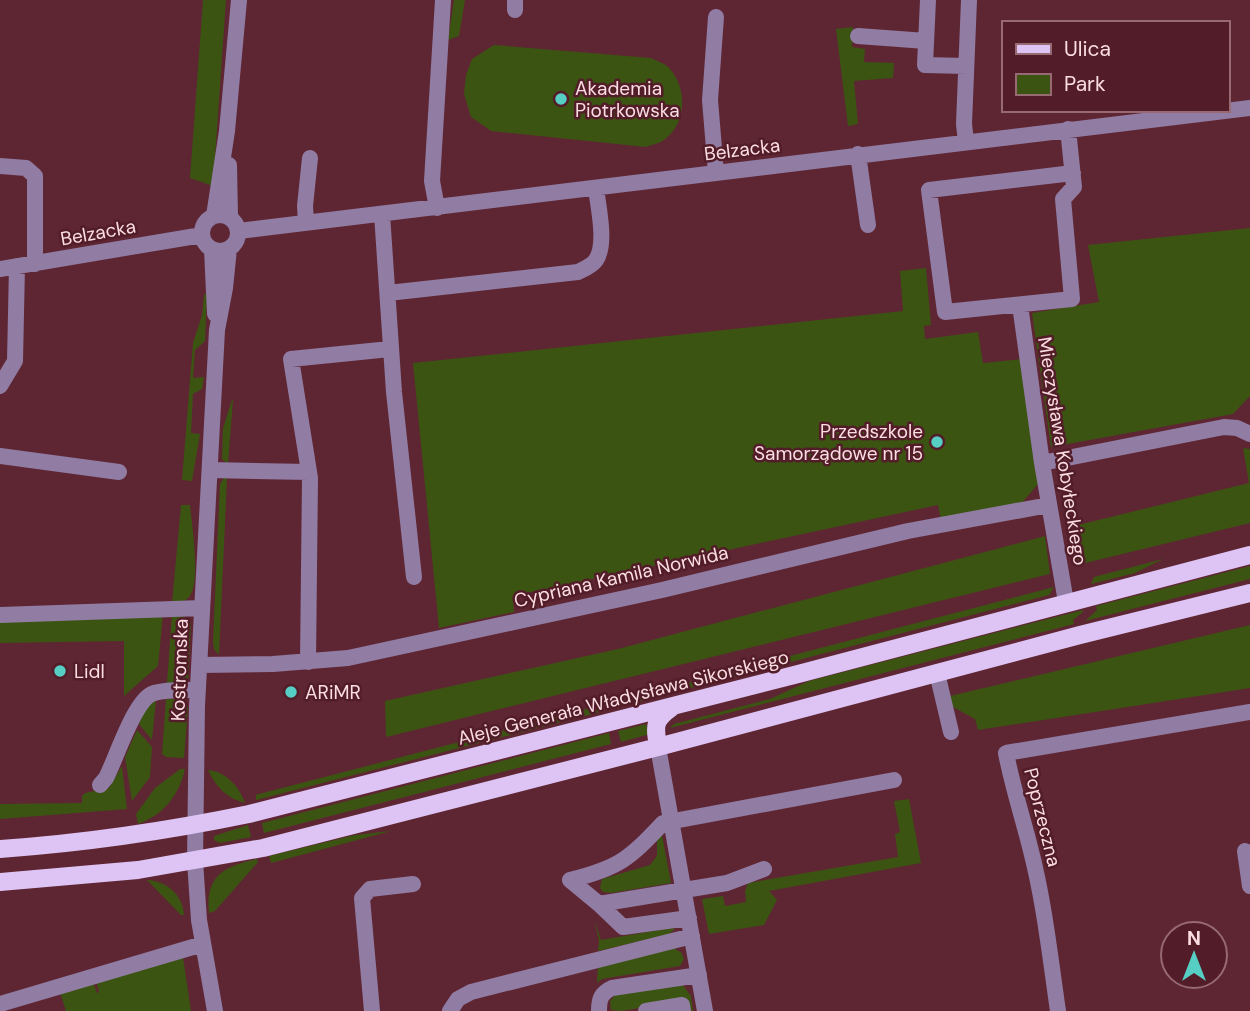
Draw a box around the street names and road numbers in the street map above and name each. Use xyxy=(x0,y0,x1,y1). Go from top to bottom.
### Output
street label: Belzacka xyxy=(703,132,781,167)
street label: Belzacka xyxy=(58,214,138,251)
street label: Mieczysława Kobyłeckiego xyxy=(1032,335,1093,567)
street label: Cypriana Kamila Norwida xyxy=(512,540,731,613)
street label: Kostromska xyxy=(165,618,194,722)
street label: Aleje Generała Władysława Sikorskiego xyxy=(455,644,791,751)
street label: Poprzeczna xyxy=(1018,765,1067,869)

